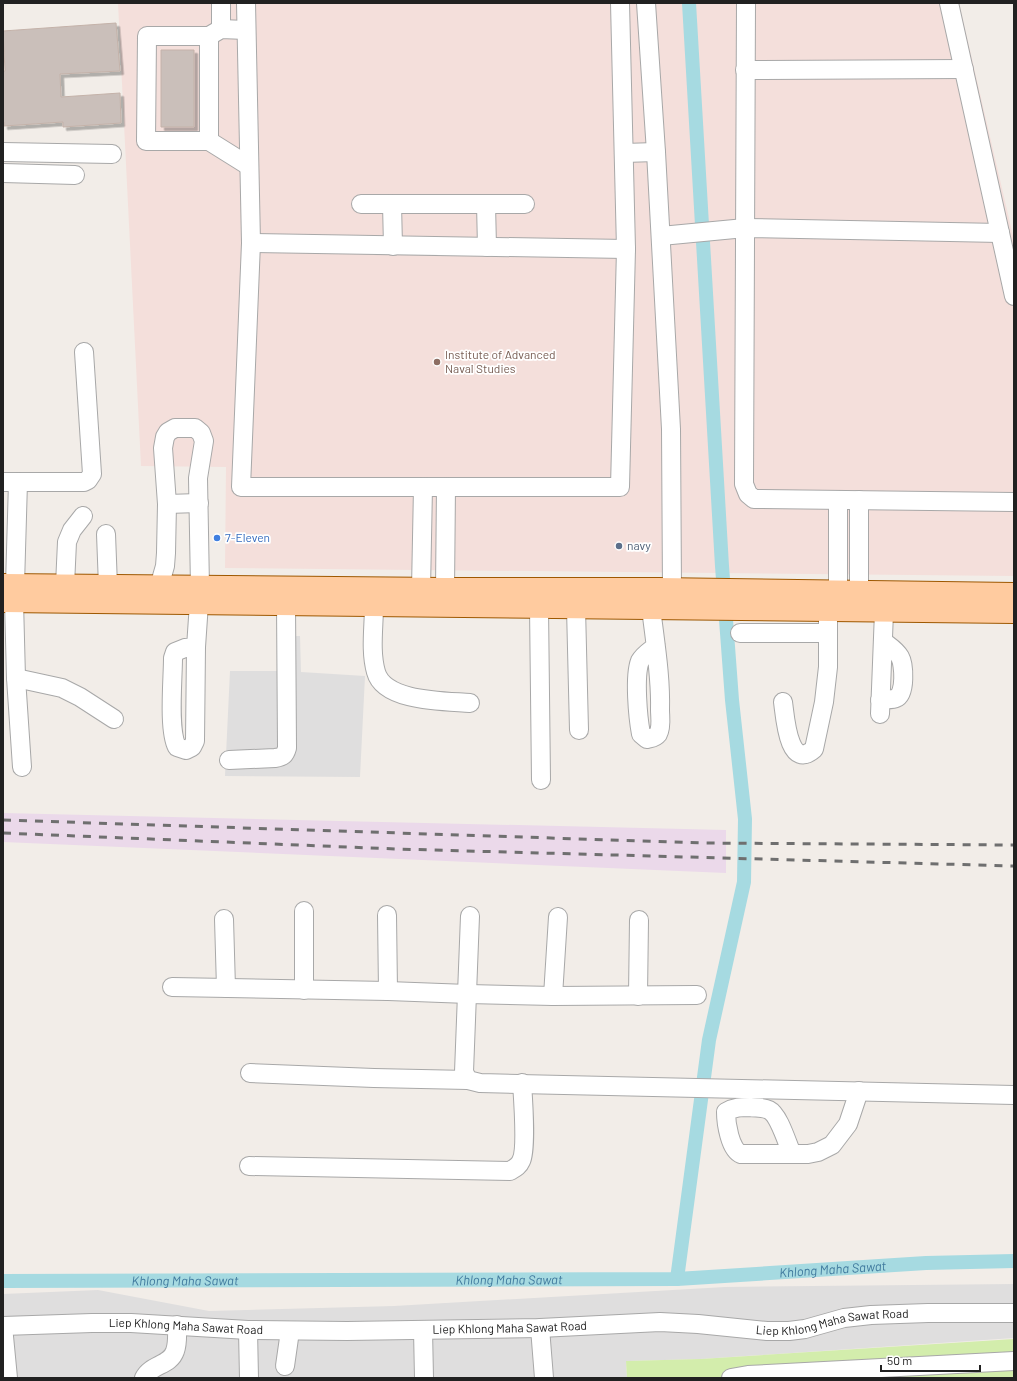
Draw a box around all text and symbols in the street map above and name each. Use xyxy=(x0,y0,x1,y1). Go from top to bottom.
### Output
place label: Institute of Advanced Naval Studies xyxy=(445,347,556,375)
marker: Institute of Advanced Naval Studies xyxy=(432,357,442,367)
place label: 7-Eleven xyxy=(225,530,270,544)
marker: 7-Eleven xyxy=(212,533,222,543)
place label: navy xyxy=(627,538,651,552)
marker: navy xyxy=(614,541,624,551)
water label: Khlong Maha Sawat xyxy=(779,1258,887,1280)
water label: Khlong Maha Sawat xyxy=(455,1271,563,1288)
water label: Khlong Maha Sawat xyxy=(131,1272,239,1289)
street label: Liep Khlong Maha Sawat Road xyxy=(755,1306,909,1337)
street label: Liep Khlong Maha Sawat Road xyxy=(109,1315,263,1336)
street label: Liep Khlong Maha Sawat Road xyxy=(432,1318,587,1336)
scale bar xyxy=(881,1347,980,1373)
text: 50 m xyxy=(887,1353,912,1367)

